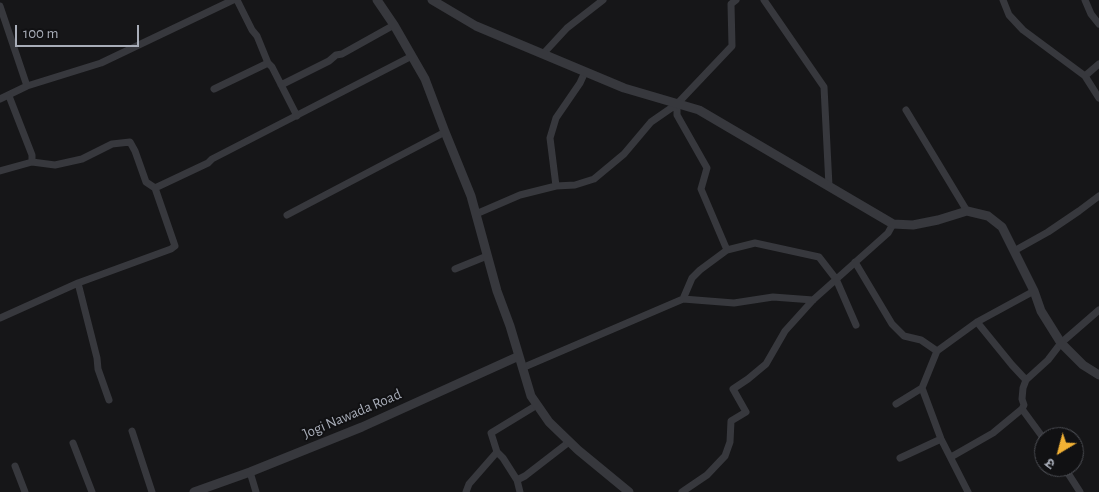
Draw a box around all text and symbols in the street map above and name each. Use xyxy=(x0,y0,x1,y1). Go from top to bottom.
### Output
scale bar xyxy=(18,15,141,47)
text: 100 m xyxy=(23,26,58,41)
street label: Jogi Nawada Road xyxy=(300,385,404,443)
north arrow xyxy=(1034,427,1084,477)
text: उ xyxy=(1043,455,1058,471)

